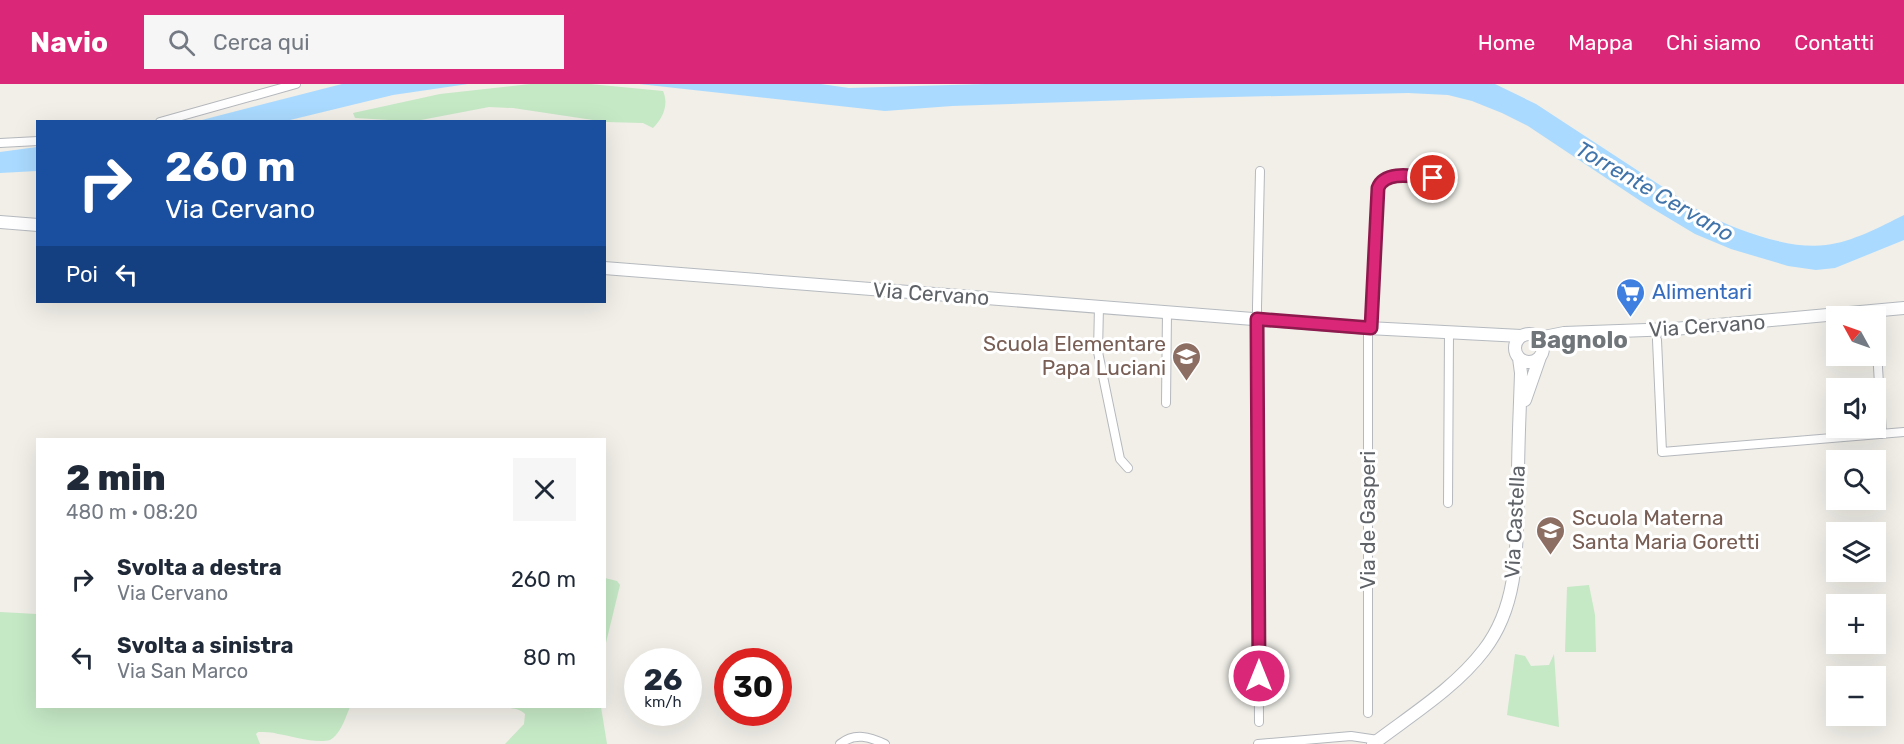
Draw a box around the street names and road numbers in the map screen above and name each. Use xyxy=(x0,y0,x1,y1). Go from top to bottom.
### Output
street label: Via Cervano xyxy=(872,277,990,310)
street label: Via Cervano xyxy=(1648,309,1766,342)
street label: Via de Gasperi xyxy=(1355,451,1380,589)
street label: Via Castella xyxy=(1499,465,1530,579)

